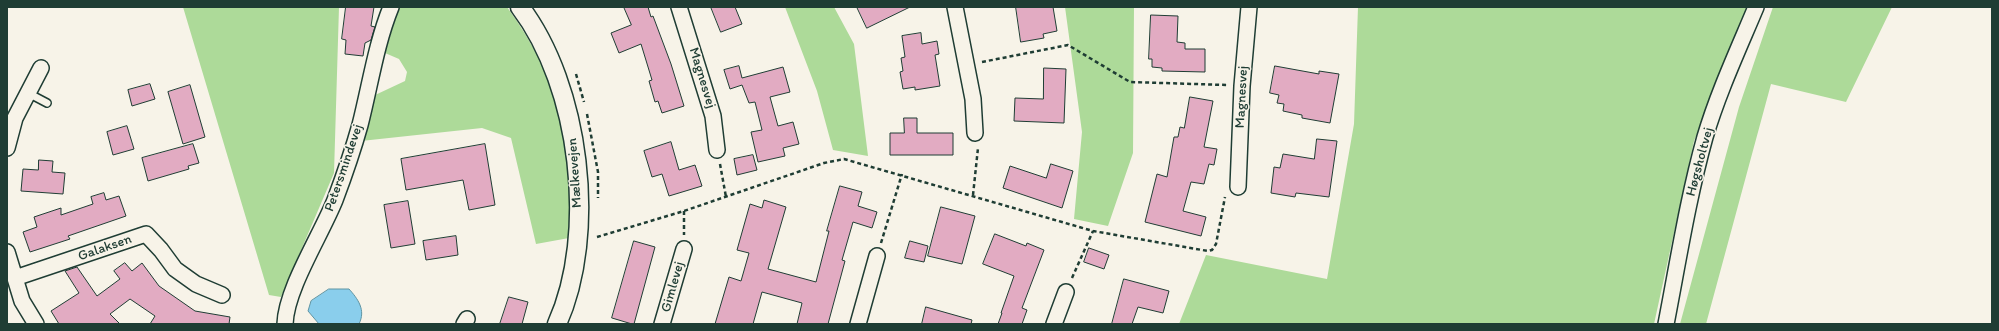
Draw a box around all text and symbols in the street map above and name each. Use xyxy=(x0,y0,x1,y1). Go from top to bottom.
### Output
street label: Magnesvej xyxy=(685,46,719,110)
street label: Magnesvej xyxy=(1232,65,1252,129)
street label: Petersmindevej xyxy=(321,122,367,214)
street label: Høgsholtvej xyxy=(1683,126,1717,198)
street label: Mælkevejen xyxy=(564,137,586,209)
street label: Galaksen xyxy=(76,231,134,265)
street label: Gimlevej xyxy=(658,260,688,314)

